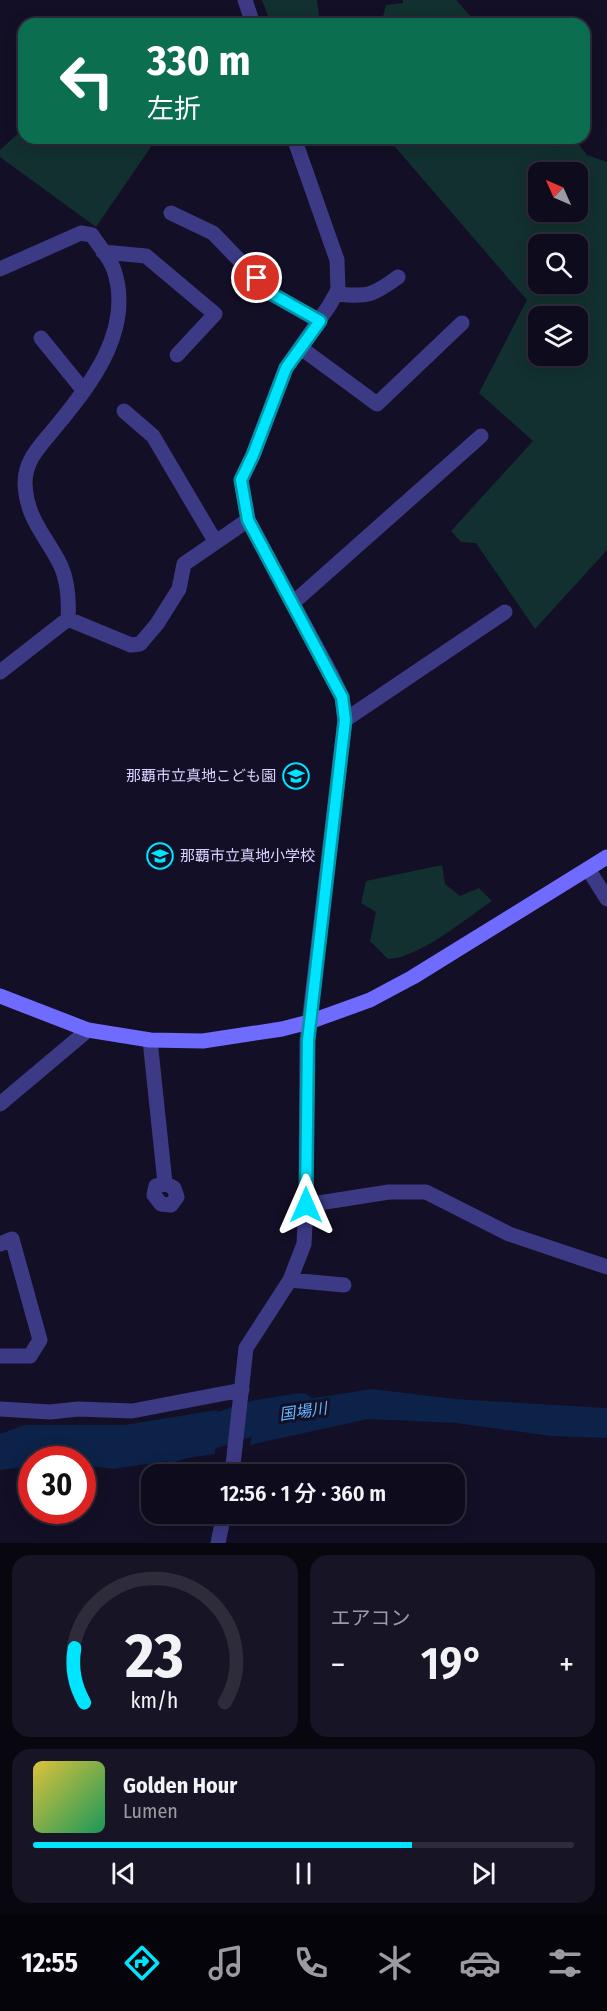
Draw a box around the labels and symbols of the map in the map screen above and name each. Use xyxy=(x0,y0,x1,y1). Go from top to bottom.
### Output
north arrow xyxy=(528,162,588,222)
pin xyxy=(231,252,282,303)
school or university icon: 那覇市立真地こども園 xyxy=(281,761,311,791)
place label: 那覇市立真地こども園 xyxy=(126,767,276,785)
school or university icon: 那覇市立真地小学校 xyxy=(145,841,175,871)
place label: 那覇市立真地小学校 xyxy=(180,847,315,865)
position arrow xyxy=(274,1173,338,1237)
water label: 国場川 xyxy=(278,1398,330,1424)
speed limit sign: 30 xyxy=(18,1446,96,1524)

